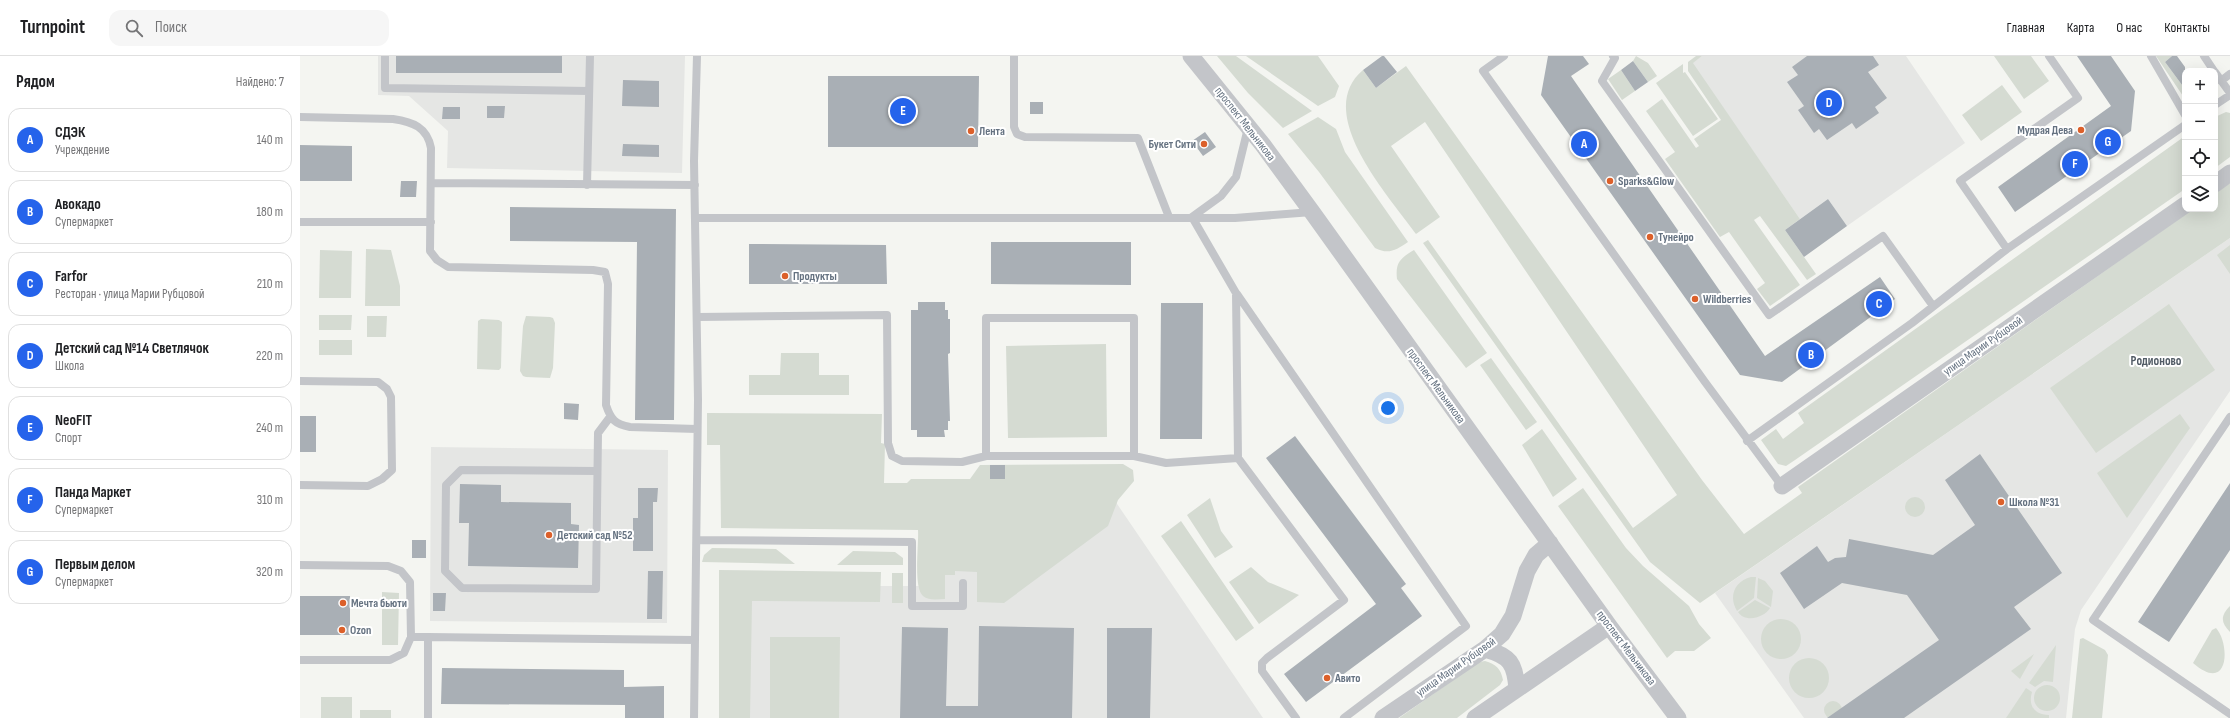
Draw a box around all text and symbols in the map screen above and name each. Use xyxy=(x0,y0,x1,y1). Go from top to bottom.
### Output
search box xyxy=(109,10,389,46)
text: Turnpoint xyxy=(20,16,85,39)
icon: search xyxy=(123,17,145,39)
text: Поиск xyxy=(155,18,187,37)
text: Главная xyxy=(2007,19,2045,36)
text: Карта xyxy=(2067,19,2094,36)
text: О нас xyxy=(2116,19,2142,36)
text: Контакты xyxy=(2164,19,2210,36)
map controls xyxy=(2182,68,2218,212)
button: + xyxy=(2182,68,2218,104)
text: Рядом xyxy=(16,72,55,92)
text: Найдено: 7 xyxy=(236,74,284,90)
street label: проспект Мельникова xyxy=(1211,84,1279,164)
pin: D xyxy=(1816,88,1842,118)
pin: E xyxy=(890,96,916,126)
button: − xyxy=(2182,104,2218,140)
text: СДЭК xyxy=(55,123,85,142)
place label: Мудрая Дева xyxy=(2017,123,2073,138)
place label: Лента xyxy=(979,124,1005,139)
marker: Мудрая Дева xyxy=(2076,125,2086,135)
marker: Лента xyxy=(966,126,976,136)
pin: G xyxy=(2095,127,2121,157)
pin: A xyxy=(1571,129,1597,159)
text: A xyxy=(27,132,33,148)
text: 140 m xyxy=(257,132,283,148)
place label: Букет Сити xyxy=(1148,137,1196,152)
marker: Букет Сити xyxy=(1199,139,1209,149)
button: locate xyxy=(2182,140,2218,176)
text: Учреждение xyxy=(55,142,110,158)
pin: F xyxy=(2062,149,2088,179)
place label: Sparks&Glow xyxy=(1618,174,1675,189)
marker: Sparks&Glow xyxy=(1605,176,1615,186)
button: layers xyxy=(2182,176,2218,212)
text: Авокадо xyxy=(55,195,101,214)
text: B xyxy=(27,204,33,220)
text: 180 m xyxy=(257,204,283,220)
text: Супермаркет xyxy=(55,214,113,230)
place label: Тунейро xyxy=(1658,230,1694,245)
marker: Тунейро xyxy=(1645,232,1655,242)
text: Farfor xyxy=(55,267,87,286)
place label: Продукты xyxy=(793,269,837,284)
marker: Продукты xyxy=(780,271,790,281)
text: C xyxy=(27,276,33,292)
text: 210 m xyxy=(257,276,283,292)
text: Ресторан · улица Марии Рубцовой xyxy=(55,286,205,302)
pin: C xyxy=(1866,289,1892,319)
place label: Wildberries xyxy=(1703,292,1752,307)
marker: Wildberries xyxy=(1690,294,1700,304)
street label: улица Марии Рубцовой xyxy=(1940,313,2026,379)
text: Детский сад №14 Светлячок xyxy=(55,339,209,358)
pin: B xyxy=(1798,340,1824,370)
street label: проспект Мельникова xyxy=(1404,345,1469,427)
text: D xyxy=(27,348,33,364)
text: 220 m xyxy=(256,348,283,364)
district label: Родионово xyxy=(2131,353,2182,369)
text: Школа xyxy=(55,358,84,374)
your location xyxy=(1378,398,1398,418)
text: NeoFIT xyxy=(55,411,92,430)
text: E xyxy=(27,420,33,436)
text: 240 m xyxy=(256,420,283,436)
text: Спорт xyxy=(55,430,82,446)
text: Панда Маркет xyxy=(55,483,131,502)
text: F xyxy=(27,492,33,508)
text: 310 m xyxy=(257,492,283,508)
place label: Школа №31 xyxy=(2009,495,2060,510)
marker: Школа №31 xyxy=(1996,497,2006,507)
text: Супермаркет xyxy=(55,502,113,518)
place label: Детский сад №52 xyxy=(557,528,633,543)
marker: Детский сад №52 xyxy=(544,530,554,540)
text: Первым делом xyxy=(55,555,135,574)
text: G xyxy=(27,564,33,580)
text: 320 m xyxy=(256,564,283,580)
text: Супермаркет xyxy=(55,574,113,590)
place label: Мечта бьюти xyxy=(351,596,407,611)
marker: Мечта бьюти xyxy=(338,598,348,608)
street label: проспект Мельникова xyxy=(1593,608,1659,689)
place label: Ozon xyxy=(350,623,371,638)
marker: Ozon xyxy=(337,625,347,635)
street label: улица Марии Рубцовой xyxy=(1413,634,1499,700)
place label: Авито xyxy=(1334,671,1361,686)
marker: Авито xyxy=(1322,673,1332,683)

